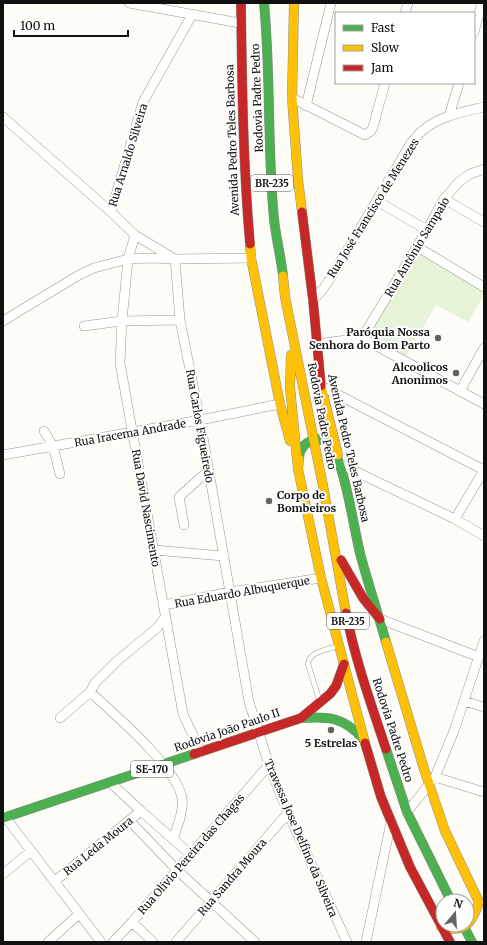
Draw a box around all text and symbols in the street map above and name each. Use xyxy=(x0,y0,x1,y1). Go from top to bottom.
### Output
scale bar xyxy=(14,12,128,38)
legend xyxy=(335,12,475,84)
text: 100 m xyxy=(20,18,55,33)
text: Fast xyxy=(371,20,395,35)
text: Slow xyxy=(371,40,400,55)
street label: Rodovia Padre Pedro xyxy=(248,43,266,153)
text: Jam xyxy=(370,60,394,75)
street label: Avenida Pedro Teles Barbosa xyxy=(222,64,242,217)
street label: Rua Arnaldo Silveira xyxy=(106,102,150,208)
street label: Rua José Francisco de Menezes xyxy=(324,136,422,280)
road number: BR-235 xyxy=(251,175,293,191)
street label: Rua Antônio Sampaio xyxy=(382,194,453,300)
place label: Paróquia Nossa Senhora do Bom Parto xyxy=(309,325,430,352)
marker: Paróquia Nossa Senhora do Bom Parto xyxy=(433,333,443,343)
place label: Alcoolicos Anonimos xyxy=(391,360,448,387)
street label: Rodovia Padre Pedro xyxy=(305,361,339,471)
street label: Rua Carlos Figueiredo xyxy=(183,368,217,484)
marker: Alcoolicos Anonimos xyxy=(451,368,461,378)
street label: Avenida Pedro Teles Barbosa xyxy=(325,372,373,523)
street label: Rua Iracema Andrade xyxy=(73,416,187,450)
street label: Rua David Nascimento xyxy=(129,448,163,568)
place label: Corpo de Bombeiros xyxy=(277,488,337,515)
marker: Corpo de Bombeiros xyxy=(264,496,274,506)
street label: Rua Eduardo Albuquerque xyxy=(173,573,311,611)
road number: BR-235 xyxy=(327,613,369,629)
street label: Rodovia Padre Pedro xyxy=(370,676,417,784)
street label: Rodovia João Paulo II xyxy=(172,705,282,755)
marker: 5 Estrelas xyxy=(326,725,336,735)
place label: 5 Estrelas xyxy=(305,736,358,750)
street label: Travessa Jose Delfino da Silveira xyxy=(261,757,341,919)
road number: SE-170 xyxy=(131,761,173,777)
street label: Rua Olivio Pereira das Chagas xyxy=(135,791,247,917)
street label: Rua Leda Moura xyxy=(60,814,136,878)
street label: Rua Sandra Moura xyxy=(195,836,269,918)
north arrow xyxy=(435,893,475,933)
text: N xyxy=(452,895,465,912)

